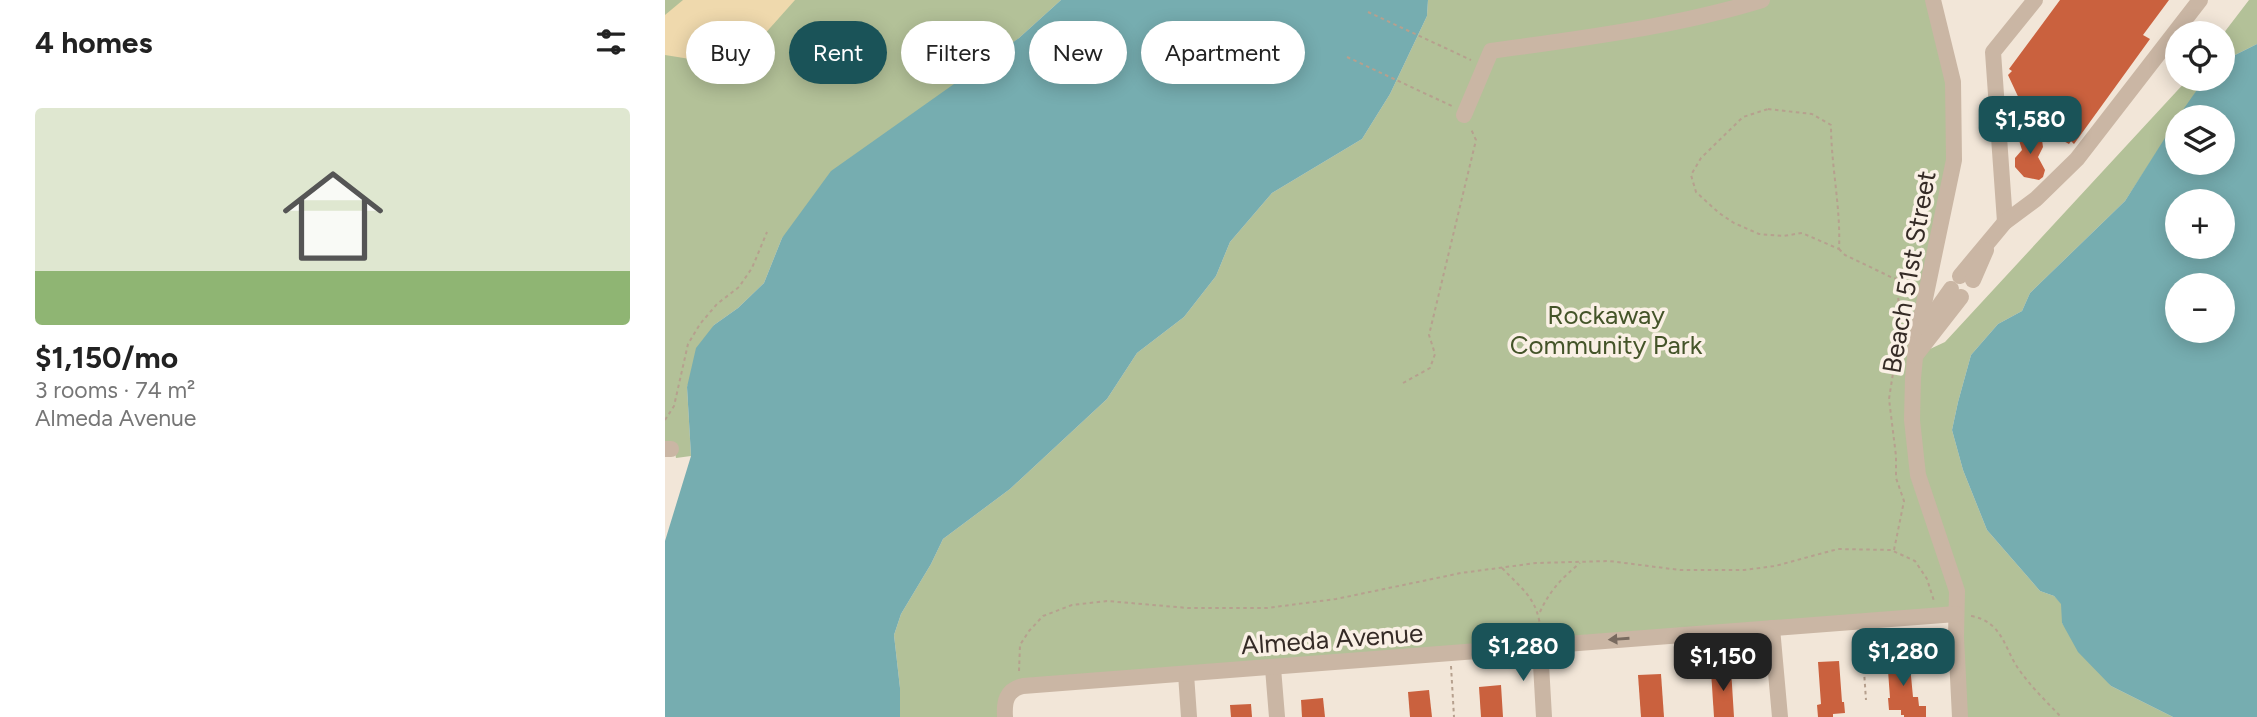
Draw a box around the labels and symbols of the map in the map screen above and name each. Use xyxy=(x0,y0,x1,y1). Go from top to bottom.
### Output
pin: $1,580 xyxy=(1973,96,2087,156)
street label: Beach 51st Street xyxy=(1875,168,1943,376)
park label: Rockaway Community Park xyxy=(1510,299,1703,361)
street label: Almeda Avenue xyxy=(1240,617,1424,661)
pin: $1,280 xyxy=(1466,624,1580,683)
pin: $1,280 xyxy=(1846,628,1960,688)
one-way arrow xyxy=(1608,634,1630,645)
pin: $1,150 xyxy=(1666,634,1780,693)

